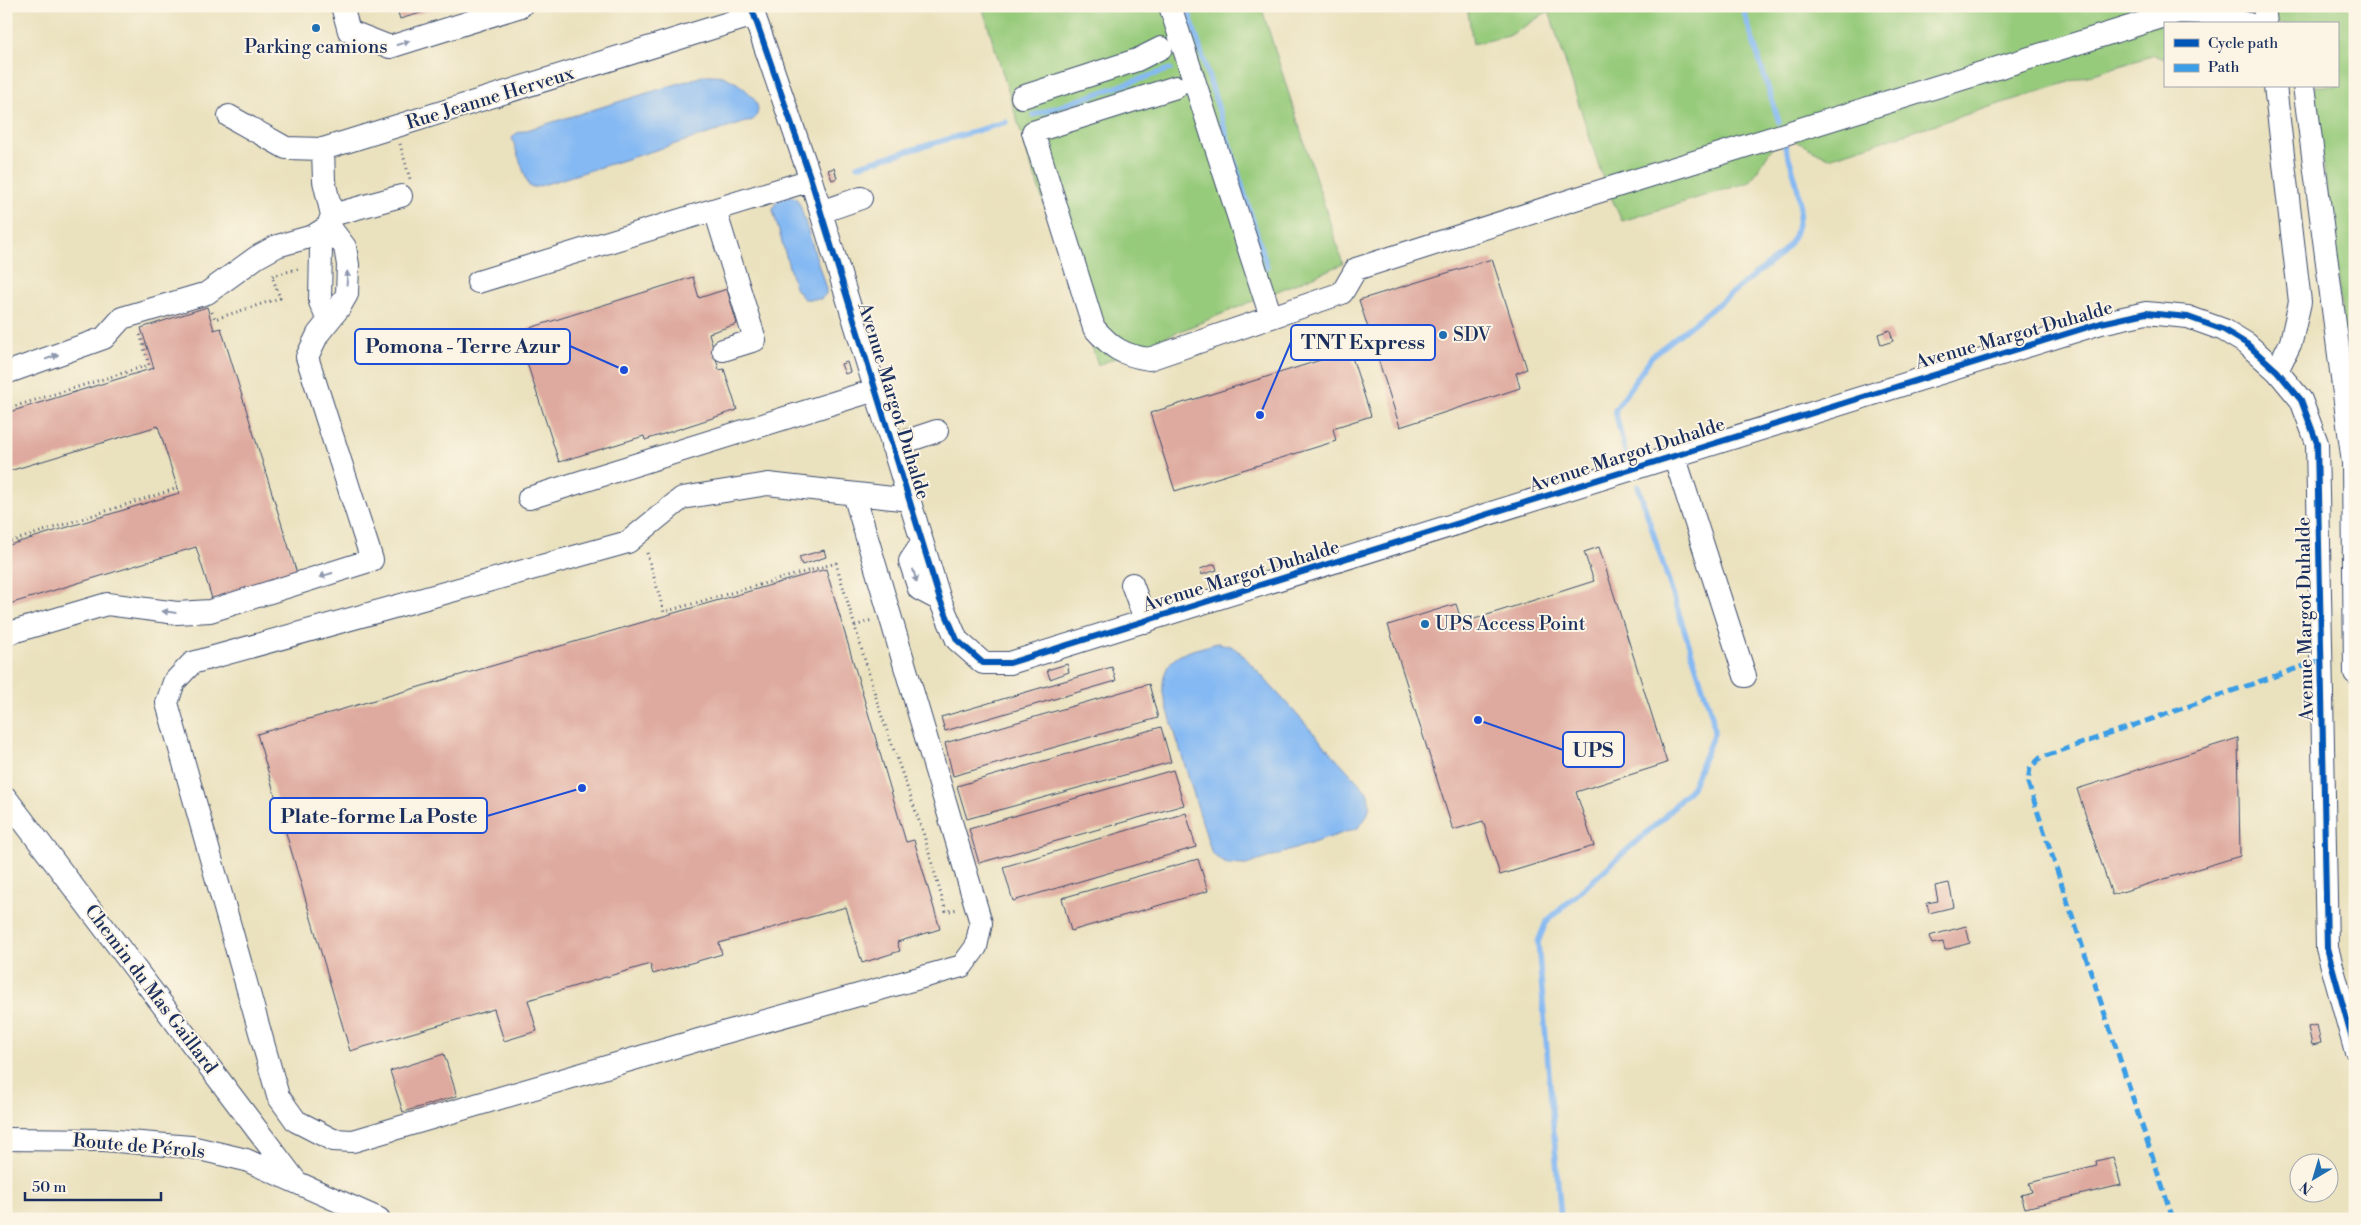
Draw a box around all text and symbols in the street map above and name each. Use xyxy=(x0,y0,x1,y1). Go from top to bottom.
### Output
marker: Parking camions xyxy=(310,22,322,34)
legend xyxy=(2164,22,2338,88)
text: Cycle path xyxy=(2208,34,2278,53)
place label: Parking camions xyxy=(244,35,388,59)
one-way arrow xyxy=(396,39,411,47)
text: Path xyxy=(2208,58,2240,77)
street label: Rue Jeanne Herveux xyxy=(403,61,577,135)
one-way arrow xyxy=(344,269,352,285)
street label: Avenue Margot Duhalde xyxy=(1911,295,2116,375)
street label: Avenue Margot Duhalde xyxy=(852,299,935,502)
place label: SDV xyxy=(1453,323,1491,347)
callout: TNT Express xyxy=(1291,325,1435,360)
callout: Pomona - Terre Azur xyxy=(355,329,570,364)
marker: SDV xyxy=(1437,329,1449,341)
text: TNT Express xyxy=(1301,331,1425,356)
text: Pomona - Terre Azur xyxy=(365,335,561,360)
one-way arrow xyxy=(45,353,60,361)
street label: Avenue Margot Duhalde xyxy=(1525,412,1728,498)
street label: Avenue Margot Duhalde xyxy=(2291,517,2319,722)
street label: Avenue Margot Duhalde xyxy=(1139,535,1342,618)
one-way arrow xyxy=(911,568,919,583)
one-way arrow xyxy=(318,571,333,579)
one-way arrow xyxy=(160,608,176,616)
place label: UPS Access Point xyxy=(1435,612,1586,636)
marker: UPS Access Point xyxy=(1419,618,1431,630)
callout: UPS xyxy=(1563,732,1624,767)
text: UPS xyxy=(1573,739,1613,764)
callout: Plate-forme La Poste xyxy=(270,798,487,833)
text: Plate-forme La Poste xyxy=(280,805,478,830)
street label: Chemin du Mas Gaillard xyxy=(79,900,223,1079)
street label: Route de Pérols xyxy=(72,1128,206,1164)
north arrow xyxy=(2288,1152,2338,1202)
scale bar xyxy=(25,1170,161,1202)
text: N xyxy=(2297,1177,2317,1198)
text: 50 m xyxy=(32,1178,66,1197)

